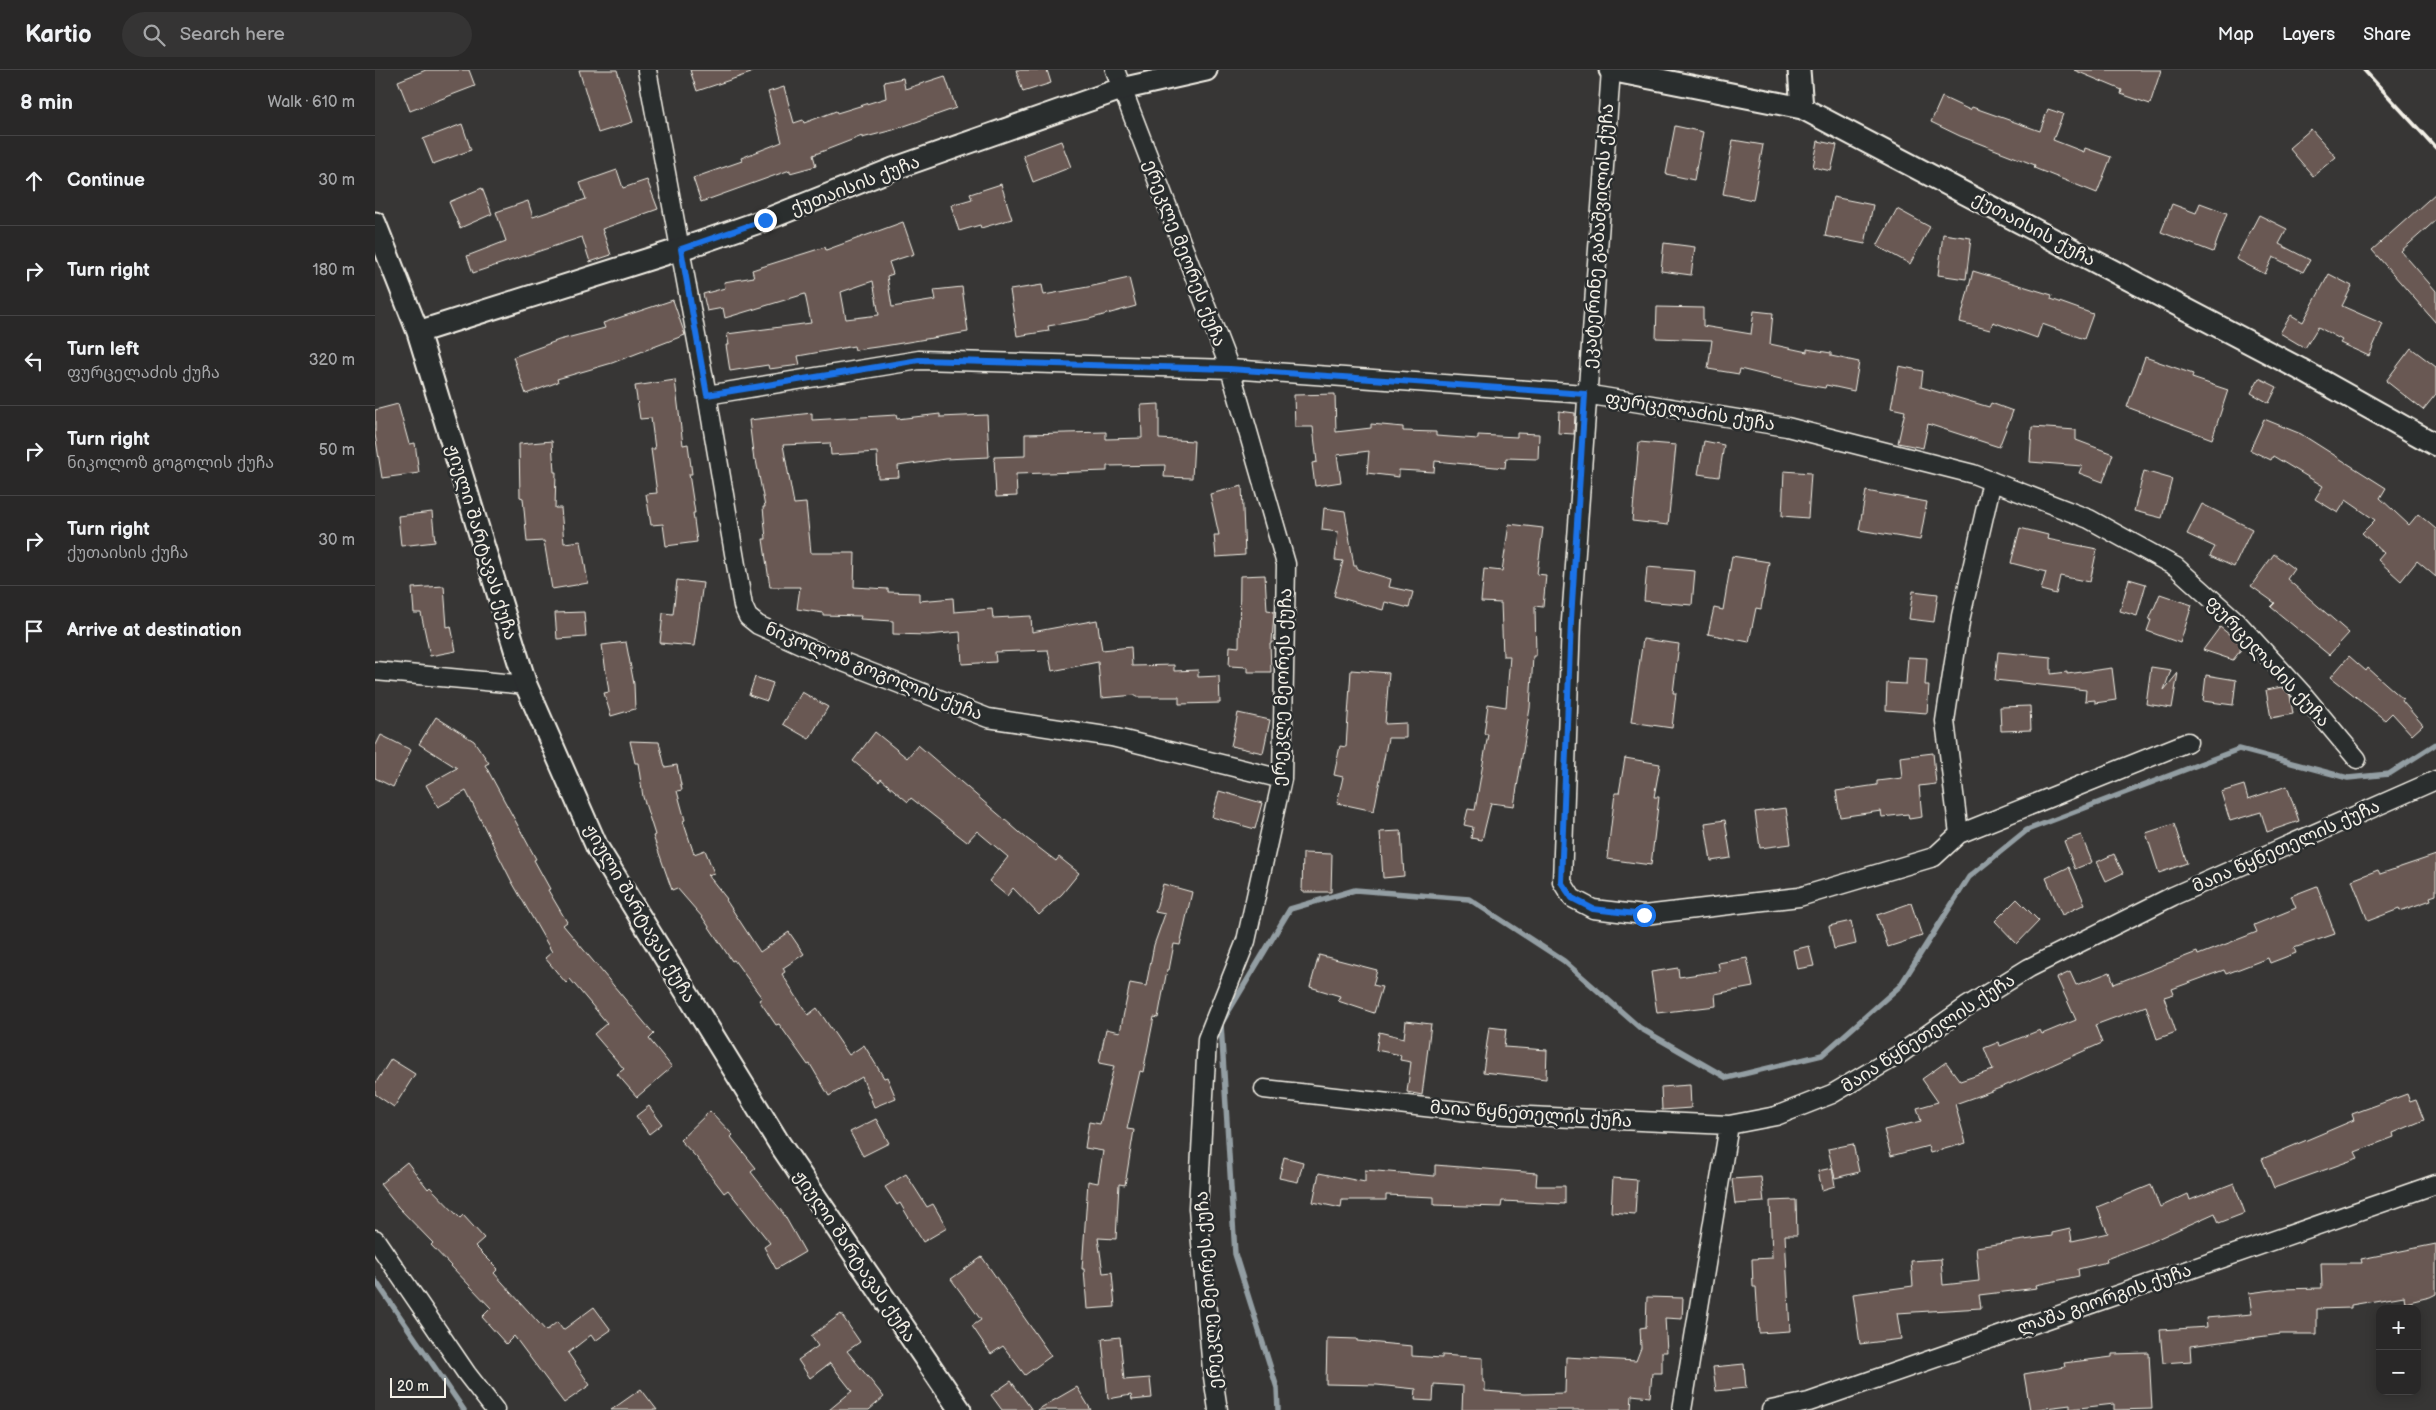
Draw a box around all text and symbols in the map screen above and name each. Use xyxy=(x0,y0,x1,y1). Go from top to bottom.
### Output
search box xyxy=(122,12,472,57)
text: Kartio xyxy=(25,20,92,49)
icon: search xyxy=(140,21,168,49)
text: Search here xyxy=(180,23,285,46)
text: Map xyxy=(2218,24,2254,45)
text: Layers xyxy=(2282,24,2335,45)
text: Share xyxy=(2363,24,2411,45)
text: 8 min xyxy=(20,90,73,115)
text: Walk · 610 m xyxy=(267,93,355,112)
street label: ეკატერინე გაბაშვილის ქუჩა xyxy=(1579,103,1618,369)
street label: ქუთაისის ქუჩა xyxy=(788,151,923,220)
street label: ერეკლე მეორეს ქუჩა xyxy=(1139,157,1230,350)
icon: ahead xyxy=(20,167,48,195)
text: Continue xyxy=(67,169,145,192)
text: 30 m xyxy=(318,171,355,190)
street label: ქუთაისის ქუჩა xyxy=(1969,188,2099,271)
route end xyxy=(754,209,777,232)
icon: right xyxy=(20,257,48,285)
text: Turn right xyxy=(67,259,150,282)
text: 180 m xyxy=(313,261,355,280)
text: Turn left xyxy=(67,338,139,361)
icon: left xyxy=(20,347,48,375)
text: 320 m xyxy=(309,351,355,370)
text: ფურცელაძის ქუჩა xyxy=(67,364,220,383)
street label: ფურცელაძის ქუჩა xyxy=(1603,388,1776,435)
text: Turn right xyxy=(67,428,150,451)
icon: right xyxy=(20,437,48,465)
text: 50 m xyxy=(319,441,355,460)
street label: ჟიული შარტავას ქუჩა xyxy=(442,442,521,642)
text: ნიკოლოზ გოგოლის ქუჩა xyxy=(67,454,274,473)
text: Turn right xyxy=(67,518,150,541)
icon: right xyxy=(20,527,48,555)
text: 30 m xyxy=(318,531,355,550)
text: ქუთაისის ქუჩა xyxy=(67,544,188,563)
street label: ერეკლე მეორეს ქუჩა xyxy=(1269,587,1296,787)
street label: ფურცელაძის ქუჩა xyxy=(2201,591,2334,731)
icon: arrive xyxy=(20,617,48,645)
street label: ნიკოლოზ გოგოლის ქუჩა xyxy=(762,618,986,725)
text: Arrive at destination xyxy=(67,619,242,642)
street label: მაია წყნეთელის ქუჩა xyxy=(2189,796,2383,897)
street label: ჟიული შარტავას ქუჩა xyxy=(580,820,699,1007)
route start xyxy=(1633,904,1656,927)
street label: მაია წყნეთელის ქუჩა xyxy=(1838,969,2019,1097)
street label: მაია წყნეთელის ქუჩა xyxy=(1429,1097,1633,1132)
street label: ჟიული შარტავას ქუჩა xyxy=(789,1166,920,1346)
street label: ერეკლე მეორეს ქუჩა xyxy=(1191,1190,1226,1390)
street label: ლაშა გიორგის ქუჩა xyxy=(2014,1260,2194,1339)
map controls xyxy=(2376,1305,2421,1395)
button: + xyxy=(2376,1305,2421,1350)
button: − xyxy=(2376,1350,2421,1395)
scale bar xyxy=(390,1375,446,1398)
text: 20 m xyxy=(397,1378,429,1395)

